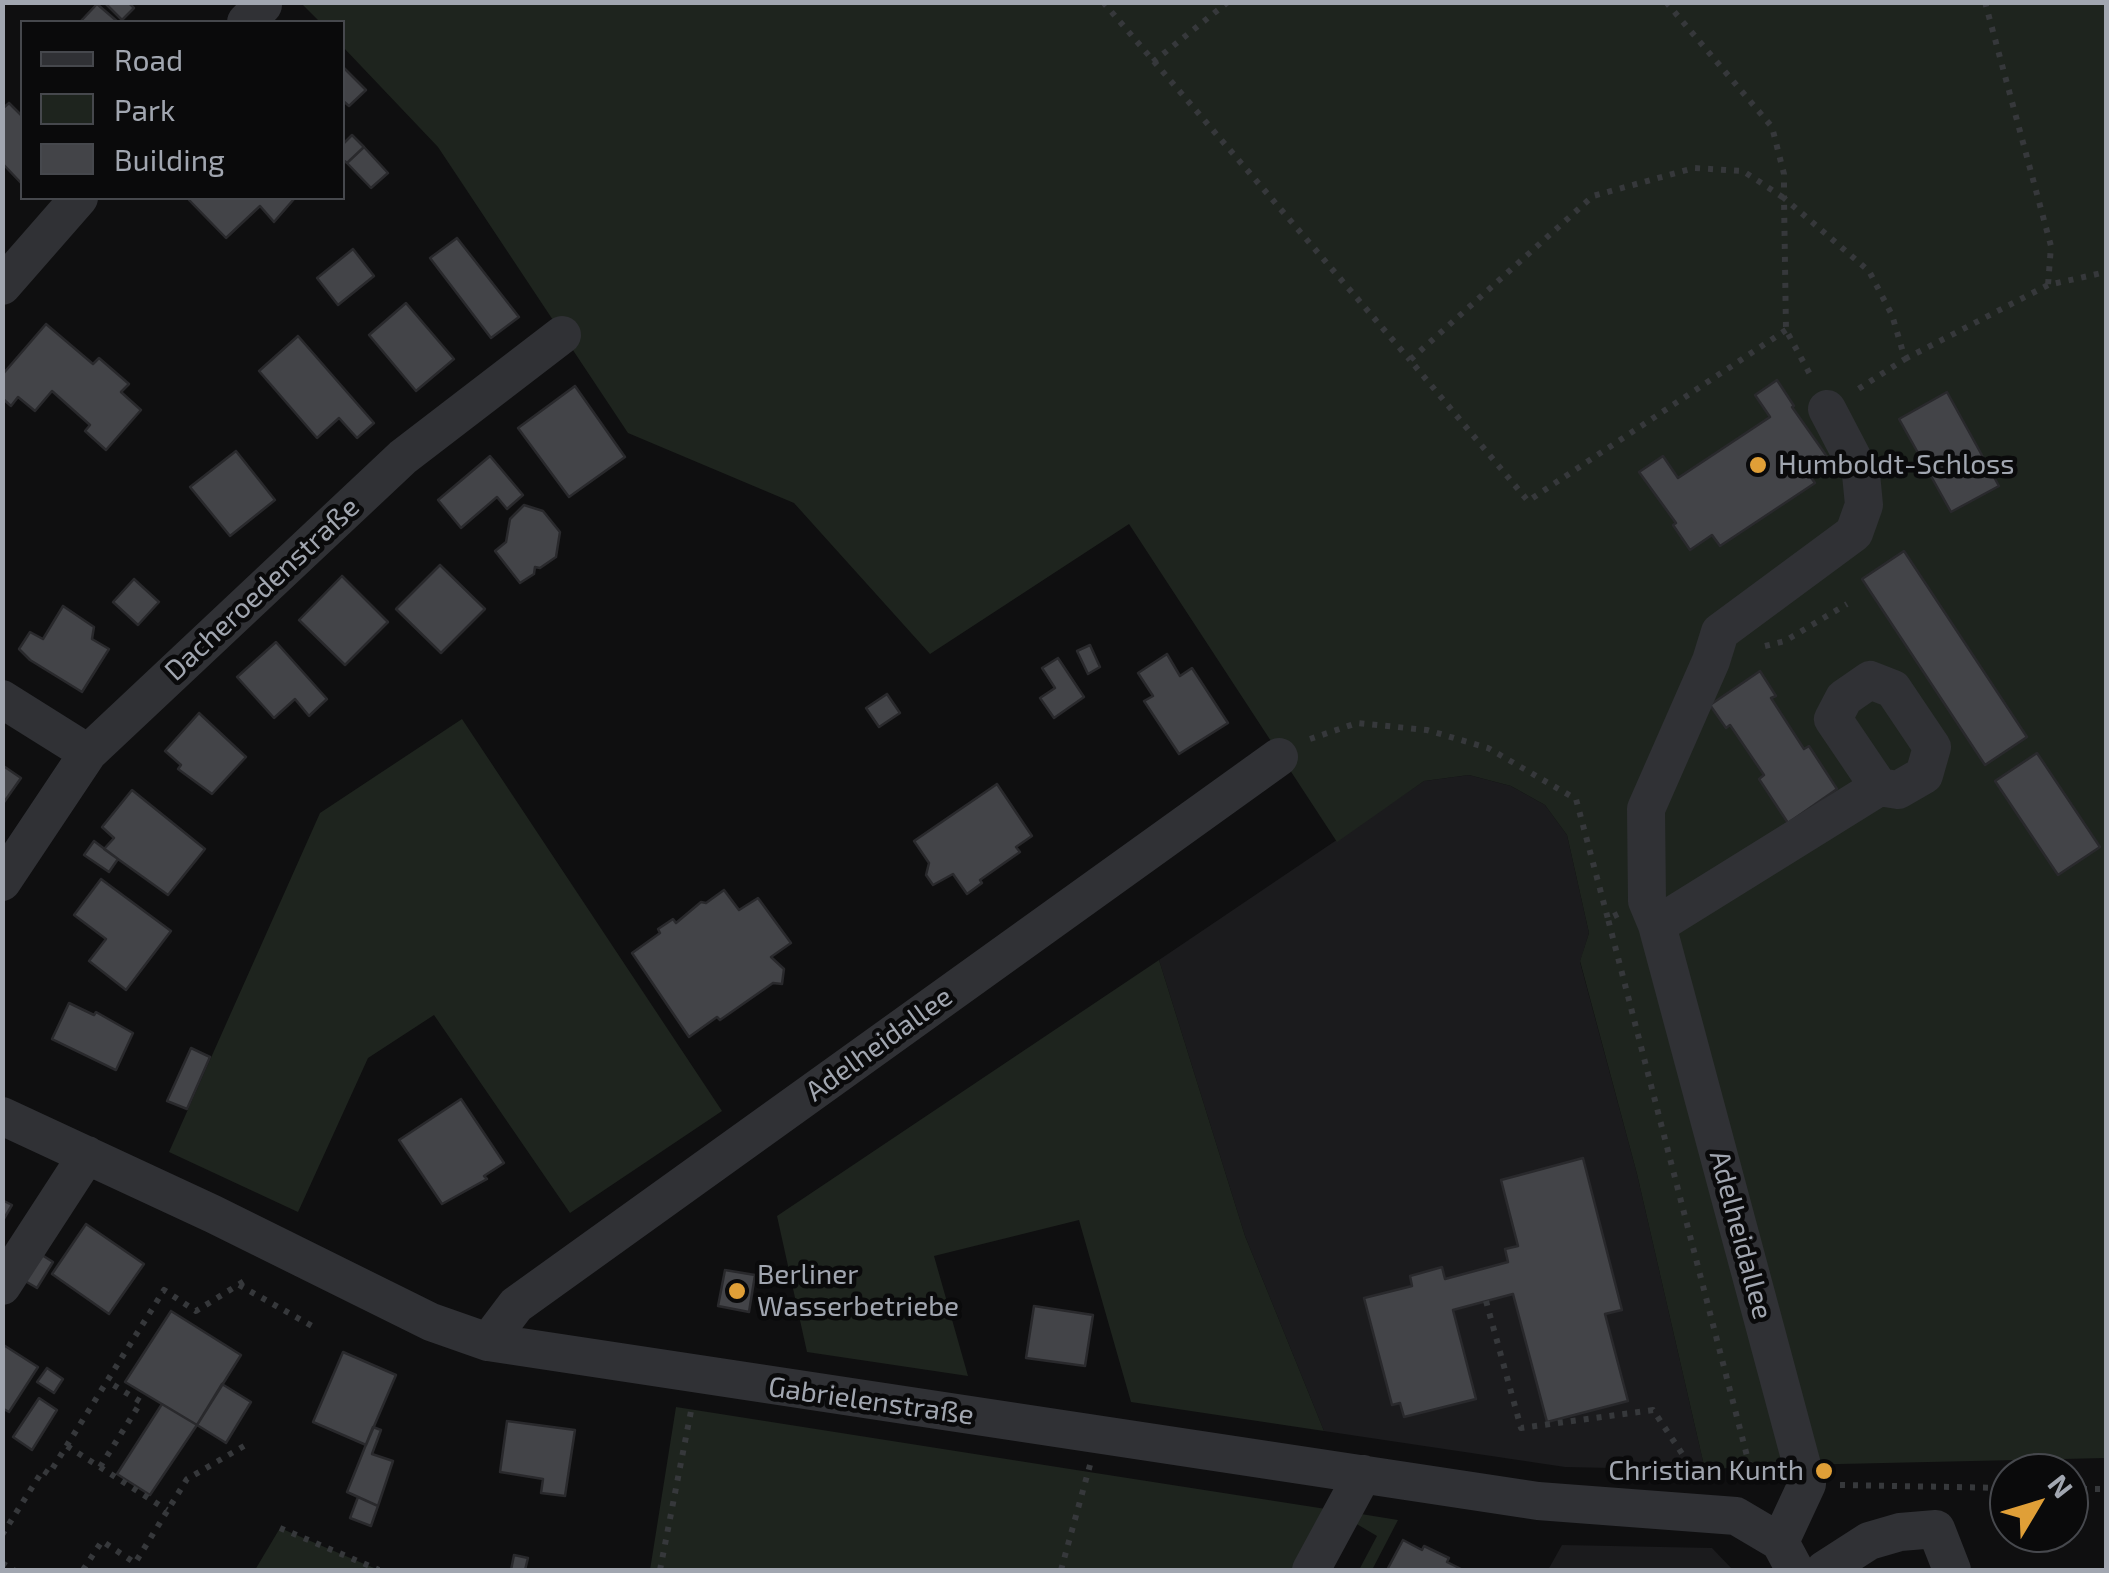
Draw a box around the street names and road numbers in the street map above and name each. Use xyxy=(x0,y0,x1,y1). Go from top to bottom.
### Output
street label: Dacheroedenstraße xyxy=(158,490,366,688)
street label: Adelheidallee xyxy=(799,980,959,1108)
street label: Adelheidallee xyxy=(1702,1147,1780,1323)
street label: Gabrielenstraße xyxy=(766,1370,976,1432)

